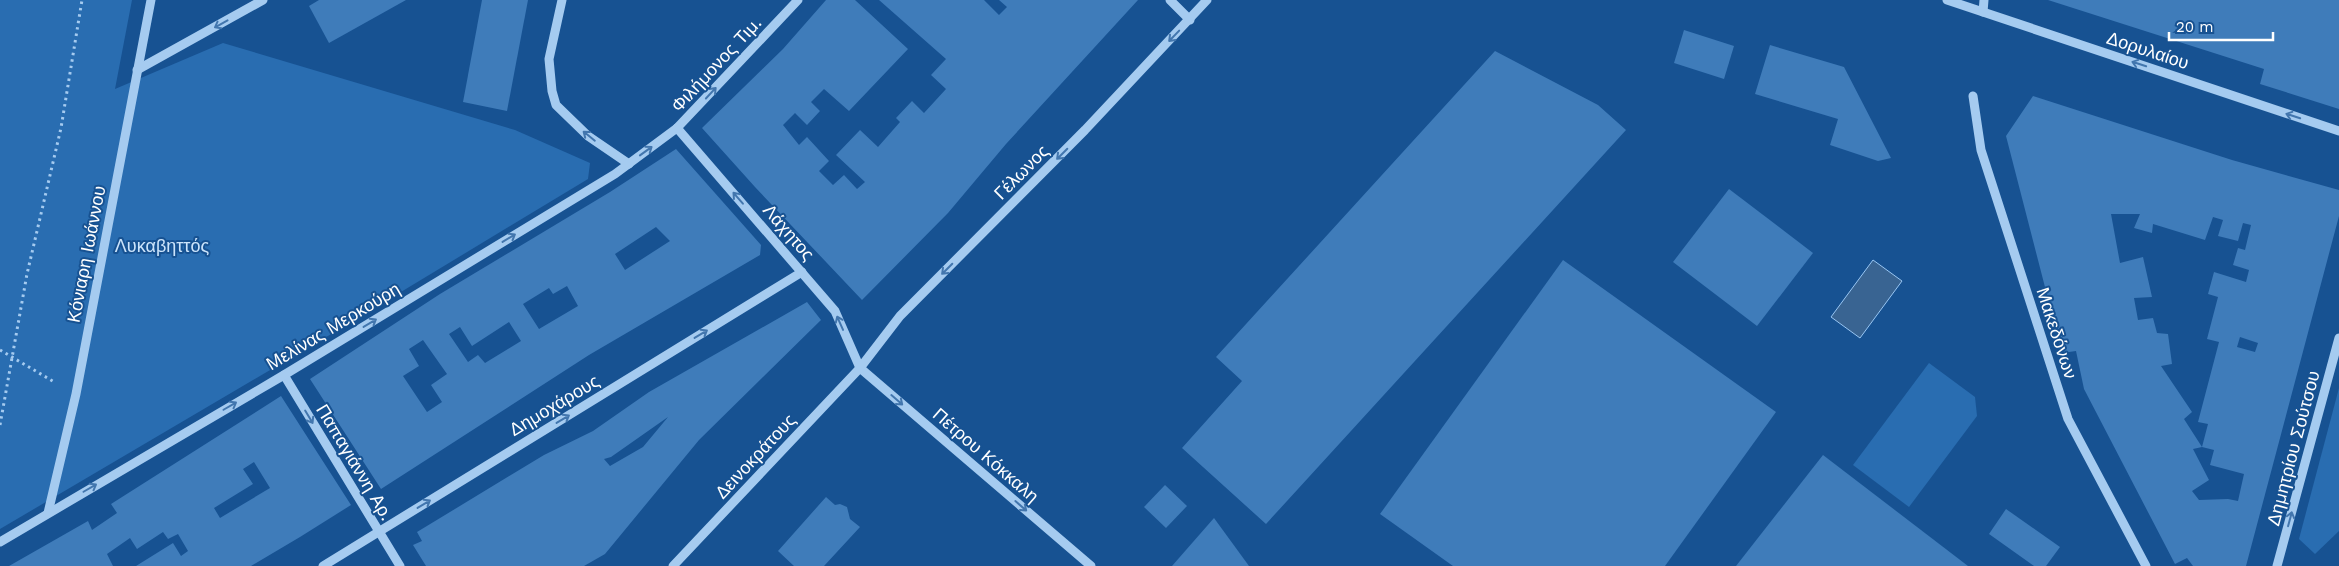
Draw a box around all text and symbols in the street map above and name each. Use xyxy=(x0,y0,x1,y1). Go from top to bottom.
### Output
scale bar xyxy=(2169,10,2273,42)
street label: Φιλήμονος Τιμ. xyxy=(666,12,766,116)
text: 20 m xyxy=(2176,18,2214,36)
one-way arrow xyxy=(214,19,228,29)
street label: Δορυλαίου xyxy=(2104,27,2192,73)
one-way arrow xyxy=(1168,30,1180,43)
one-way arrow xyxy=(2131,59,2147,68)
one-way arrow xyxy=(705,86,717,99)
one-way arrow xyxy=(2285,110,2301,120)
one-way arrow xyxy=(582,131,595,142)
street label: Γέλωνος xyxy=(989,140,1053,204)
one-way arrow xyxy=(639,146,653,156)
one-way arrow xyxy=(1056,147,1068,160)
street label: Κόνιαρη Ιωάννου xyxy=(62,184,110,324)
one-way arrow xyxy=(733,192,744,205)
street label: Λάχητος xyxy=(759,200,819,265)
one-way arrow xyxy=(501,233,515,243)
park label: Λυκαβηττός xyxy=(115,235,209,256)
one-way arrow xyxy=(941,262,953,275)
street label: Μελίνας Μερκούρη xyxy=(262,278,404,374)
street label: Μακεδόνων xyxy=(2032,285,2082,381)
one-way arrow xyxy=(835,316,845,331)
one-way arrow xyxy=(362,317,376,327)
one-way arrow xyxy=(694,329,708,339)
street label: Δημητρίου Σούτσου xyxy=(2262,368,2324,528)
street label: Δημοχάρους xyxy=(505,370,603,440)
one-way arrow xyxy=(891,394,904,405)
street label: Παπαγιάννη Αρ. xyxy=(312,400,398,524)
one-way arrow xyxy=(223,401,238,411)
street label: Πέτρου Κόκκαλη xyxy=(929,403,1043,507)
one-way arrow xyxy=(304,409,314,423)
street label: Δεινοκράτους xyxy=(710,409,800,503)
one-way arrow xyxy=(555,414,569,424)
one-way arrow xyxy=(83,483,97,493)
one-way arrow xyxy=(417,499,431,509)
one-way arrow xyxy=(1014,500,1027,511)
one-way arrow xyxy=(2286,511,2295,527)

